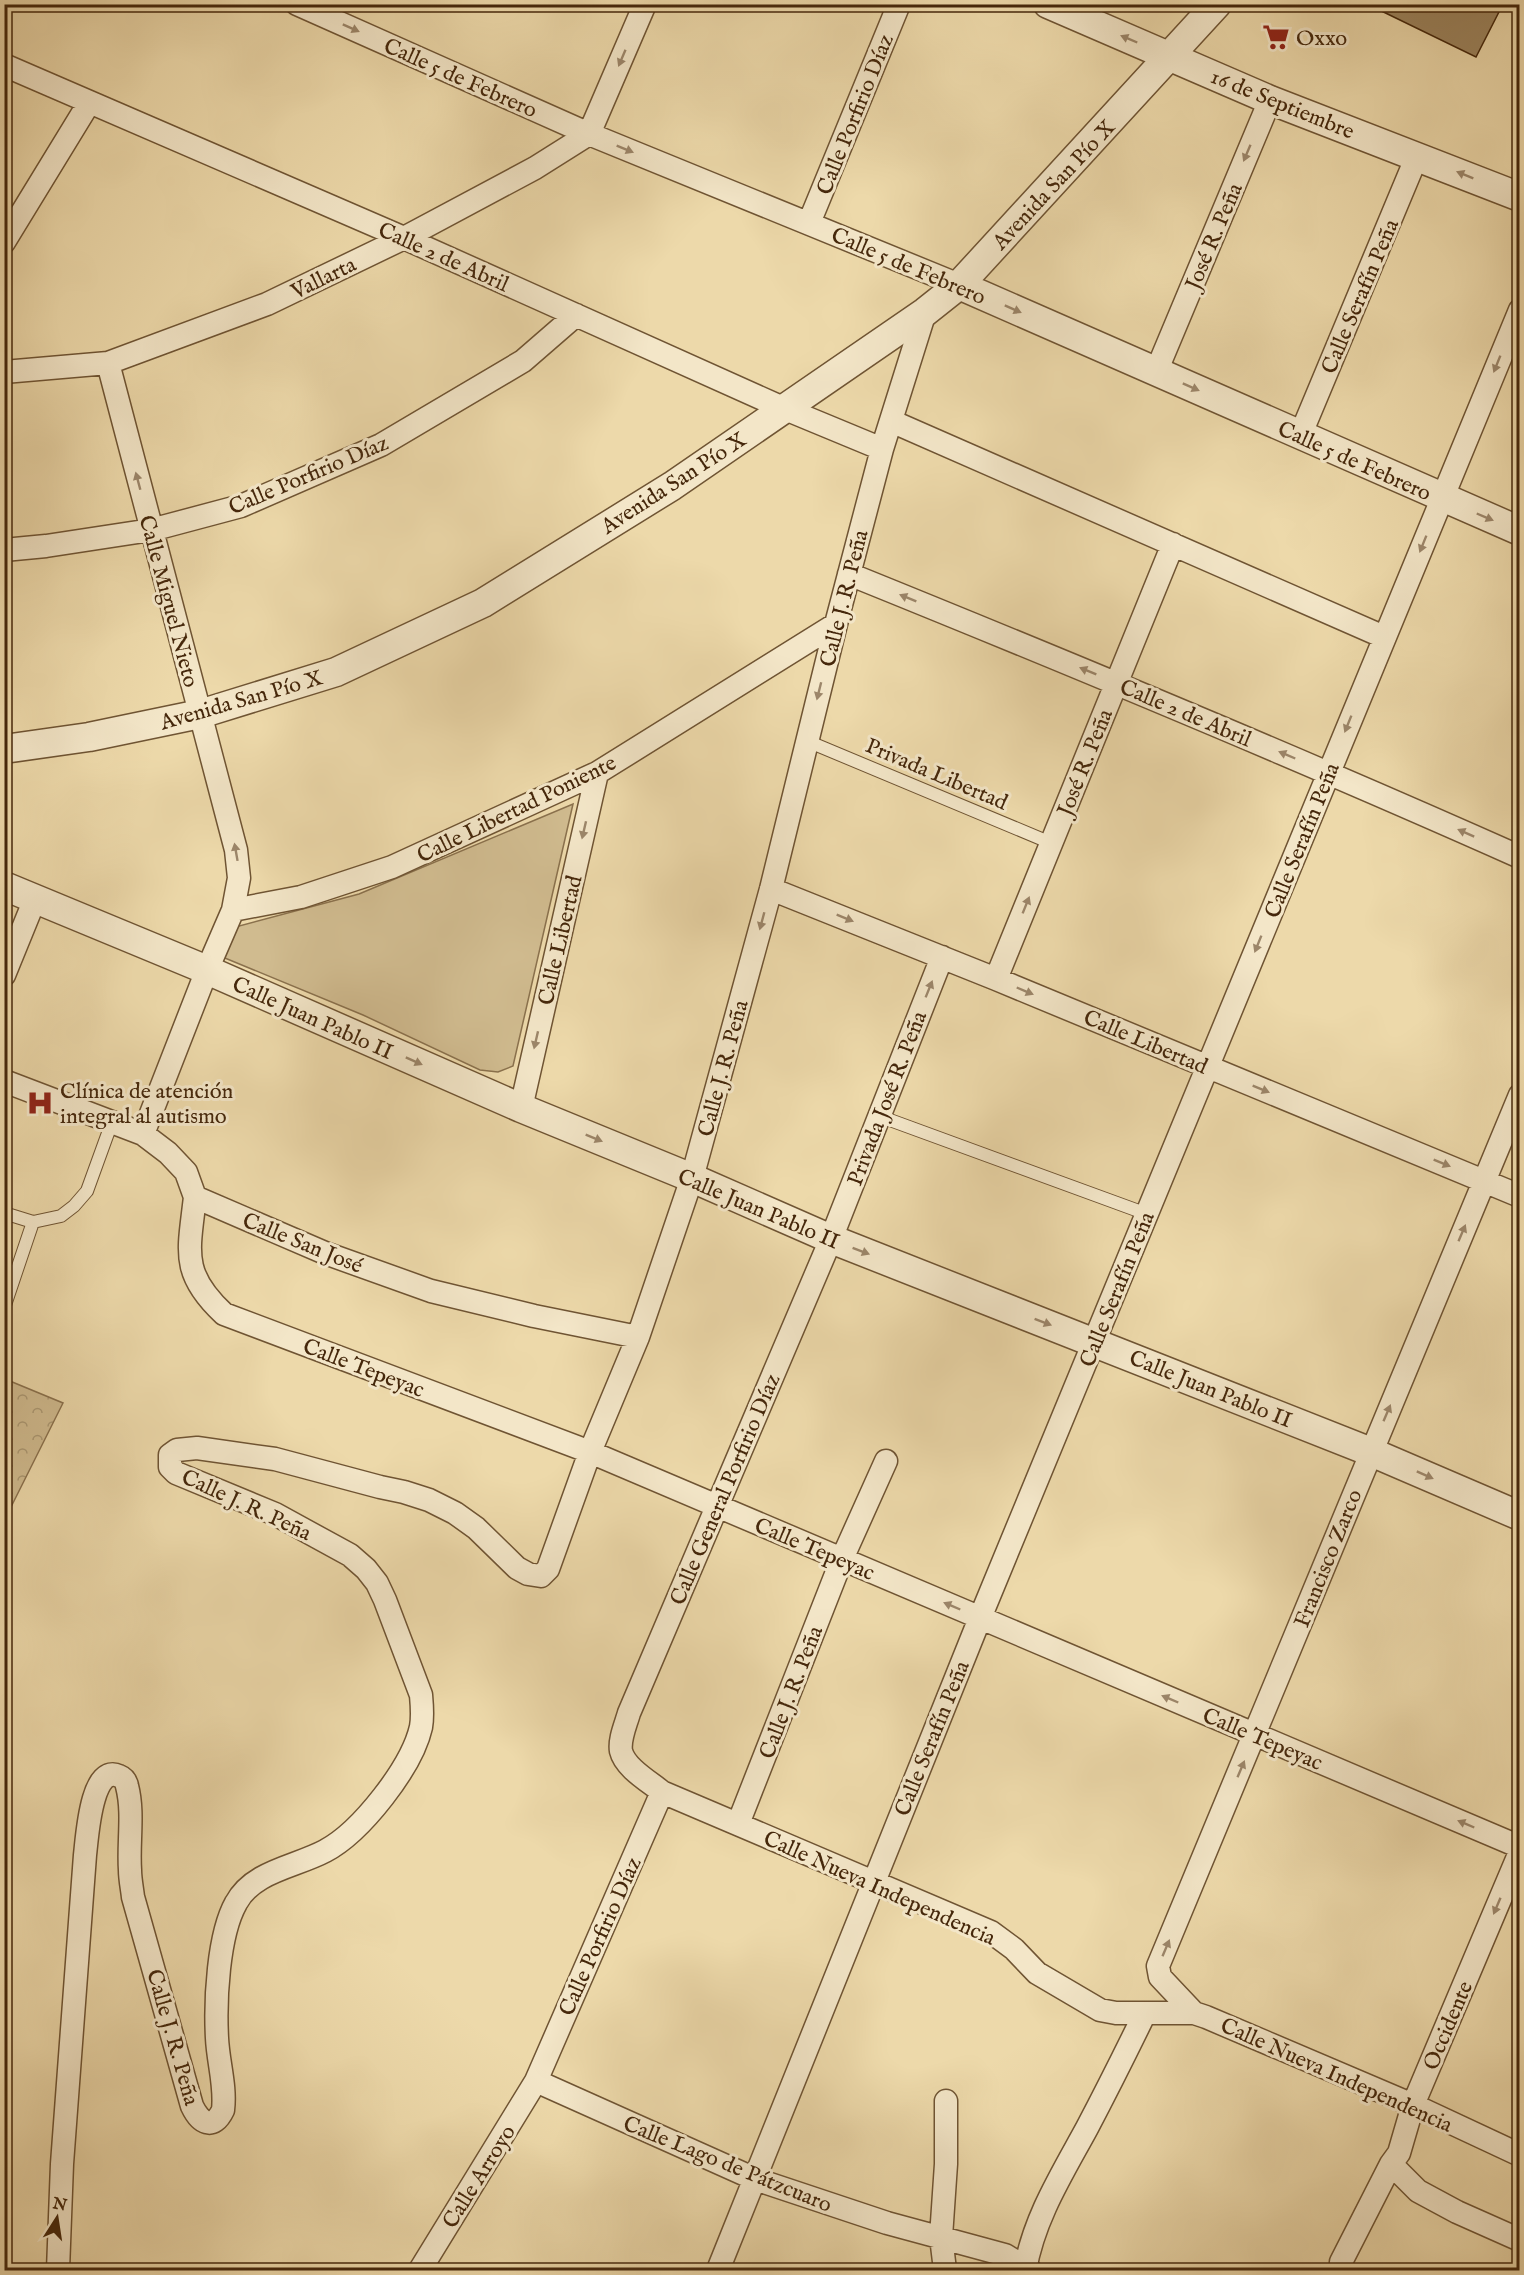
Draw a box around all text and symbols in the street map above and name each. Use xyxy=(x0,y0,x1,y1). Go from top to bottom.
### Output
supermarket icon: Oxxo xyxy=(1261,22,1291,52)
one-way arrow xyxy=(342,23,360,33)
place label: Oxxo xyxy=(1296,25,1347,53)
street label: Calle Porfirio Díaz xyxy=(811,30,901,199)
street label: Calle 5 de Febrero xyxy=(379,32,541,125)
one-way arrow xyxy=(1119,34,1137,44)
one-way arrow xyxy=(617,50,627,68)
street label: 16 de Septiembre xyxy=(1206,63,1358,146)
street label: Avenida San Pío X xyxy=(986,114,1122,257)
one-way arrow xyxy=(617,144,635,154)
one-way arrow xyxy=(1242,145,1252,163)
one-way arrow xyxy=(1456,170,1474,180)
street label: José R. Peña xyxy=(1179,179,1250,297)
street label: Calle Serafín Peña xyxy=(1316,215,1406,378)
street label: Calle 2 de Abril xyxy=(373,216,513,299)
street label: Calle 5 de Febrero xyxy=(827,222,990,312)
street label: Vallarta xyxy=(286,251,362,307)
one-way arrow xyxy=(1004,304,1022,314)
one-way arrow xyxy=(1492,355,1501,373)
one-way arrow xyxy=(1183,383,1200,392)
street label: Calle 5 de Febrero xyxy=(1273,415,1435,508)
street label: Avenida San Pío X xyxy=(595,426,752,542)
street label: Calle Porfirio Díaz xyxy=(225,430,393,522)
one-way arrow xyxy=(133,471,143,490)
street label: Calle Miguel Nieto xyxy=(132,512,205,691)
one-way arrow xyxy=(1476,513,1494,522)
street label: Calle J. R. Peña xyxy=(814,527,876,670)
one-way arrow xyxy=(1418,535,1427,553)
one-way arrow xyxy=(898,592,916,602)
street label: Avenida San Pío X xyxy=(156,664,326,738)
one-way arrow xyxy=(1079,666,1097,676)
street label: Calle 2 de Abril xyxy=(1115,674,1255,754)
one-way arrow xyxy=(814,682,824,701)
street label: José R. Peña xyxy=(1051,705,1120,823)
one-way arrow xyxy=(1343,716,1353,734)
street label: Privada Libertad xyxy=(861,732,1012,818)
street label: Calle Libertad Poniente xyxy=(413,749,621,870)
one-way arrow xyxy=(1279,750,1296,759)
street label: Calle Serafín Peña xyxy=(1259,758,1347,923)
one-way arrow xyxy=(579,821,589,839)
one-way arrow xyxy=(1457,828,1475,837)
one-way arrow xyxy=(231,842,240,861)
street label: Calle Libertad xyxy=(532,873,590,1008)
one-way arrow xyxy=(1021,896,1031,914)
one-way arrow xyxy=(757,913,766,931)
one-way arrow xyxy=(836,914,854,924)
one-way arrow xyxy=(1253,935,1263,953)
street label: Calle Juan Pablo II xyxy=(227,971,397,1067)
one-way arrow xyxy=(924,980,934,998)
one-way arrow xyxy=(1017,986,1035,996)
street label: Calle J. R. Peña xyxy=(692,997,756,1140)
street label: Calle Libertad xyxy=(1079,1004,1212,1082)
street label: Privada José R. Peña xyxy=(842,1007,934,1190)
one-way arrow xyxy=(531,1031,541,1050)
one-way arrow xyxy=(406,1056,424,1066)
place label: Clínica de atención integral al autismo xyxy=(60,1078,233,1131)
one-way arrow xyxy=(1252,1085,1270,1094)
hospital icon: Clínica de atención integral al autismo xyxy=(25,1088,55,1118)
one-way arrow xyxy=(585,1133,603,1143)
one-way arrow xyxy=(1433,1158,1451,1168)
street label: Calle Juan Pablo II xyxy=(673,1163,843,1257)
street label: Calle San José xyxy=(238,1207,367,1281)
street label: Calle Serafín Peña xyxy=(1074,1207,1162,1372)
one-way arrow xyxy=(1457,1224,1467,1242)
one-way arrow xyxy=(852,1247,870,1256)
one-way arrow xyxy=(1034,1318,1052,1327)
street label: Calle Tepeyac xyxy=(299,1333,428,1405)
street label: Calle Juan Pablo II xyxy=(1125,1344,1296,1435)
street label: Calle General Porfirio Díaz xyxy=(664,1370,787,1610)
one-way arrow xyxy=(1382,1404,1392,1422)
street label: Calle J. R. Peña xyxy=(177,1464,316,1548)
one-way arrow xyxy=(1416,1470,1434,1480)
street label: Francisco Zarco xyxy=(1288,1485,1369,1632)
street label: Calle Tepeyac xyxy=(750,1512,879,1588)
one-way arrow xyxy=(943,1601,961,1611)
street label: Calle J. R. Peña xyxy=(754,1622,830,1763)
street label: Calle Serafín Peña xyxy=(889,1656,977,1821)
one-way arrow xyxy=(1162,1694,1179,1703)
street label: Calle Tepeyac xyxy=(1198,1702,1327,1778)
one-way arrow xyxy=(1236,1759,1246,1777)
one-way arrow xyxy=(1456,1819,1474,1829)
street label: Calle Nueva Independencia xyxy=(759,1825,1000,1953)
street label: Calle Porfirio Díaz xyxy=(553,1853,648,2021)
one-way arrow xyxy=(1492,1897,1502,1915)
one-way arrow xyxy=(1161,1939,1171,1957)
street label: Calle J. R. Peña xyxy=(139,1966,205,2109)
street label: Occidente xyxy=(1418,1977,1480,2075)
street label: Calle Nueva Independencia xyxy=(1216,2012,1457,2140)
street label: Calle Lago de Pátzcuaro xyxy=(619,2110,836,2220)
street label: Calle Arroyo xyxy=(437,2120,523,2234)
north arrow xyxy=(27,2188,87,2248)
text: N xyxy=(50,2194,69,2217)

